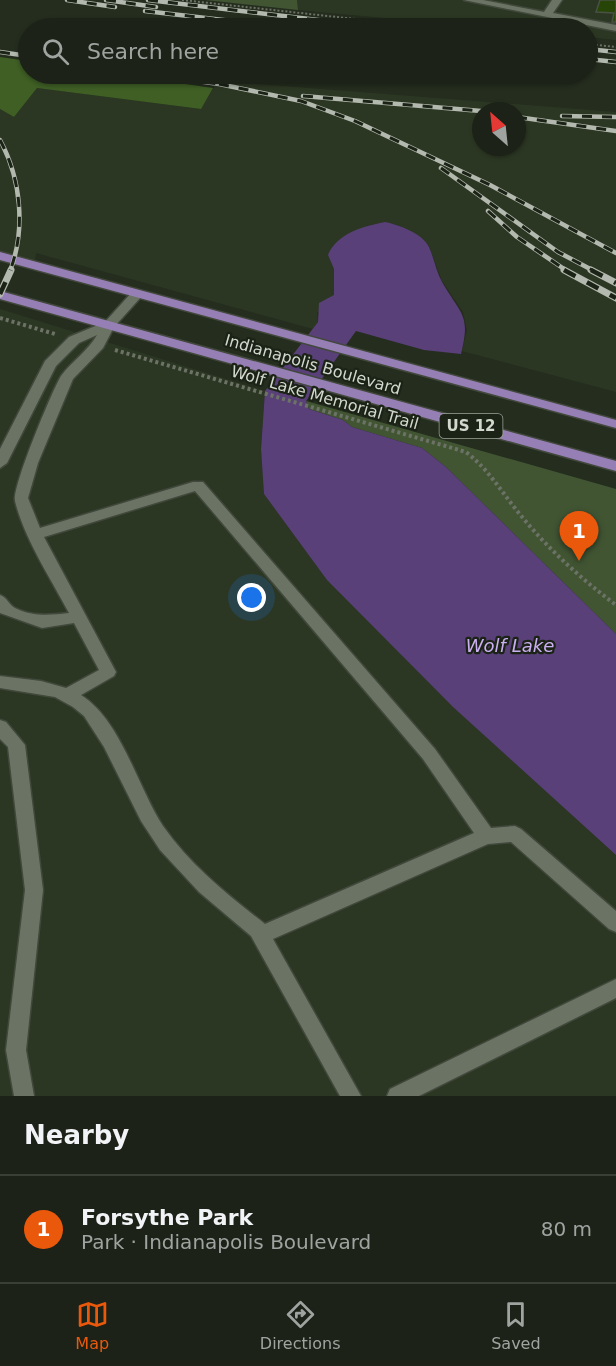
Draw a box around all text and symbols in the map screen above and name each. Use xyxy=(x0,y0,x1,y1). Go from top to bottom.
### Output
search box xyxy=(18,18,598,84)
icon: search xyxy=(39,35,72,68)
text: Search here xyxy=(87,39,219,64)
north arrow xyxy=(472,102,526,156)
street label: Indianapolis Boulevard xyxy=(223,330,403,399)
street label: Wolf Lake Memorial Trail xyxy=(229,362,421,433)
road number: US 12 xyxy=(440,414,502,438)
pin: 1 xyxy=(560,512,598,561)
your location xyxy=(237,583,266,612)
water label: Wolf Lake xyxy=(466,635,554,656)
text: Nearby xyxy=(24,1120,129,1150)
text: Forsythe Park xyxy=(81,1205,253,1230)
text: 1 xyxy=(37,1217,50,1241)
text: 80 m xyxy=(541,1217,592,1241)
text: Park · Indianapolis Boulevard xyxy=(81,1230,371,1254)
tab: Map xyxy=(75,1298,109,1353)
tab: Directions xyxy=(260,1298,340,1353)
tab: Saved xyxy=(491,1298,541,1353)

